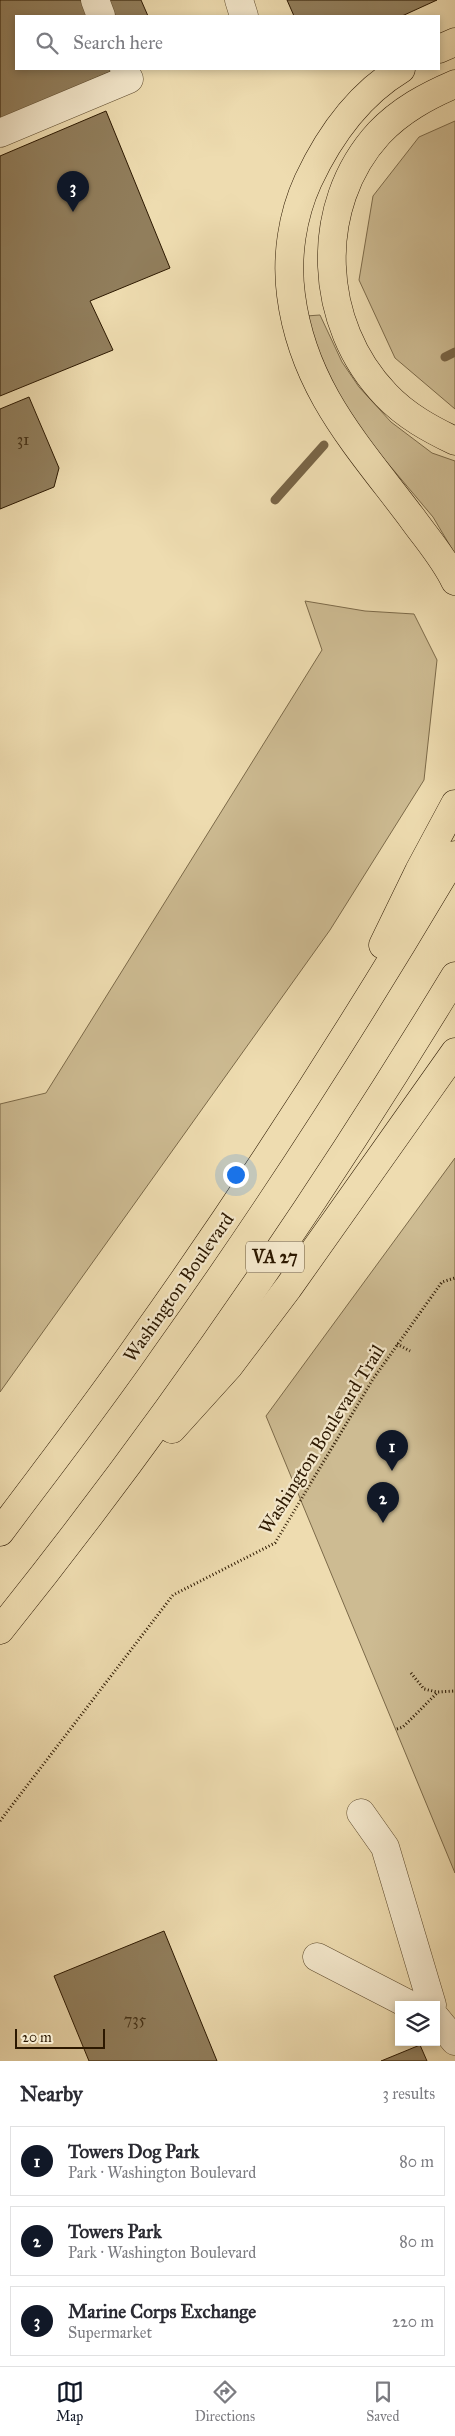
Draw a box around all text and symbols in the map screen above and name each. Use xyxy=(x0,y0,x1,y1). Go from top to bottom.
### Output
search box xyxy=(15,15,440,70)
icon: search xyxy=(33,29,61,57)
text: Search here xyxy=(73,31,163,54)
pin: 3 xyxy=(57,171,89,212)
house number: 31 xyxy=(17,430,29,449)
your location xyxy=(223,1162,249,1188)
street label: Washington Boulevard xyxy=(118,1208,240,1367)
road number: VA 27 xyxy=(246,1242,304,1272)
street label: Washington Boulevard Trail xyxy=(254,1340,390,1539)
pin: 1 xyxy=(376,1430,408,1471)
pin: 2 xyxy=(367,1482,399,1523)
map controls xyxy=(395,2001,440,2046)
button: layers xyxy=(395,2001,440,2046)
house number: 735 xyxy=(124,2010,147,2029)
scale bar xyxy=(15,2026,105,2049)
text: 20 m xyxy=(22,2029,52,2046)
text: Nearby xyxy=(20,2081,83,2107)
text: 3 results xyxy=(382,2084,435,2103)
text: Towers Dog Park xyxy=(68,2140,199,2163)
text: 1 xyxy=(34,2152,40,2171)
text: 80 m xyxy=(399,2152,434,2171)
text: Park · Washington Boulevard xyxy=(68,2163,256,2182)
text: Towers Park xyxy=(68,2220,162,2243)
text: 2 xyxy=(33,2232,41,2251)
text: 80 m xyxy=(399,2232,434,2251)
text: Park · Washington Boulevard xyxy=(68,2243,256,2262)
text: Marine Corps Exchange xyxy=(68,2300,256,2323)
text: 3 xyxy=(34,2312,40,2331)
text: 220 m xyxy=(392,2312,434,2331)
text: Supermarket xyxy=(68,2323,152,2342)
tab: Map xyxy=(56,2378,84,2425)
tab: Directions xyxy=(195,2378,255,2425)
tab: Saved xyxy=(366,2378,399,2425)

